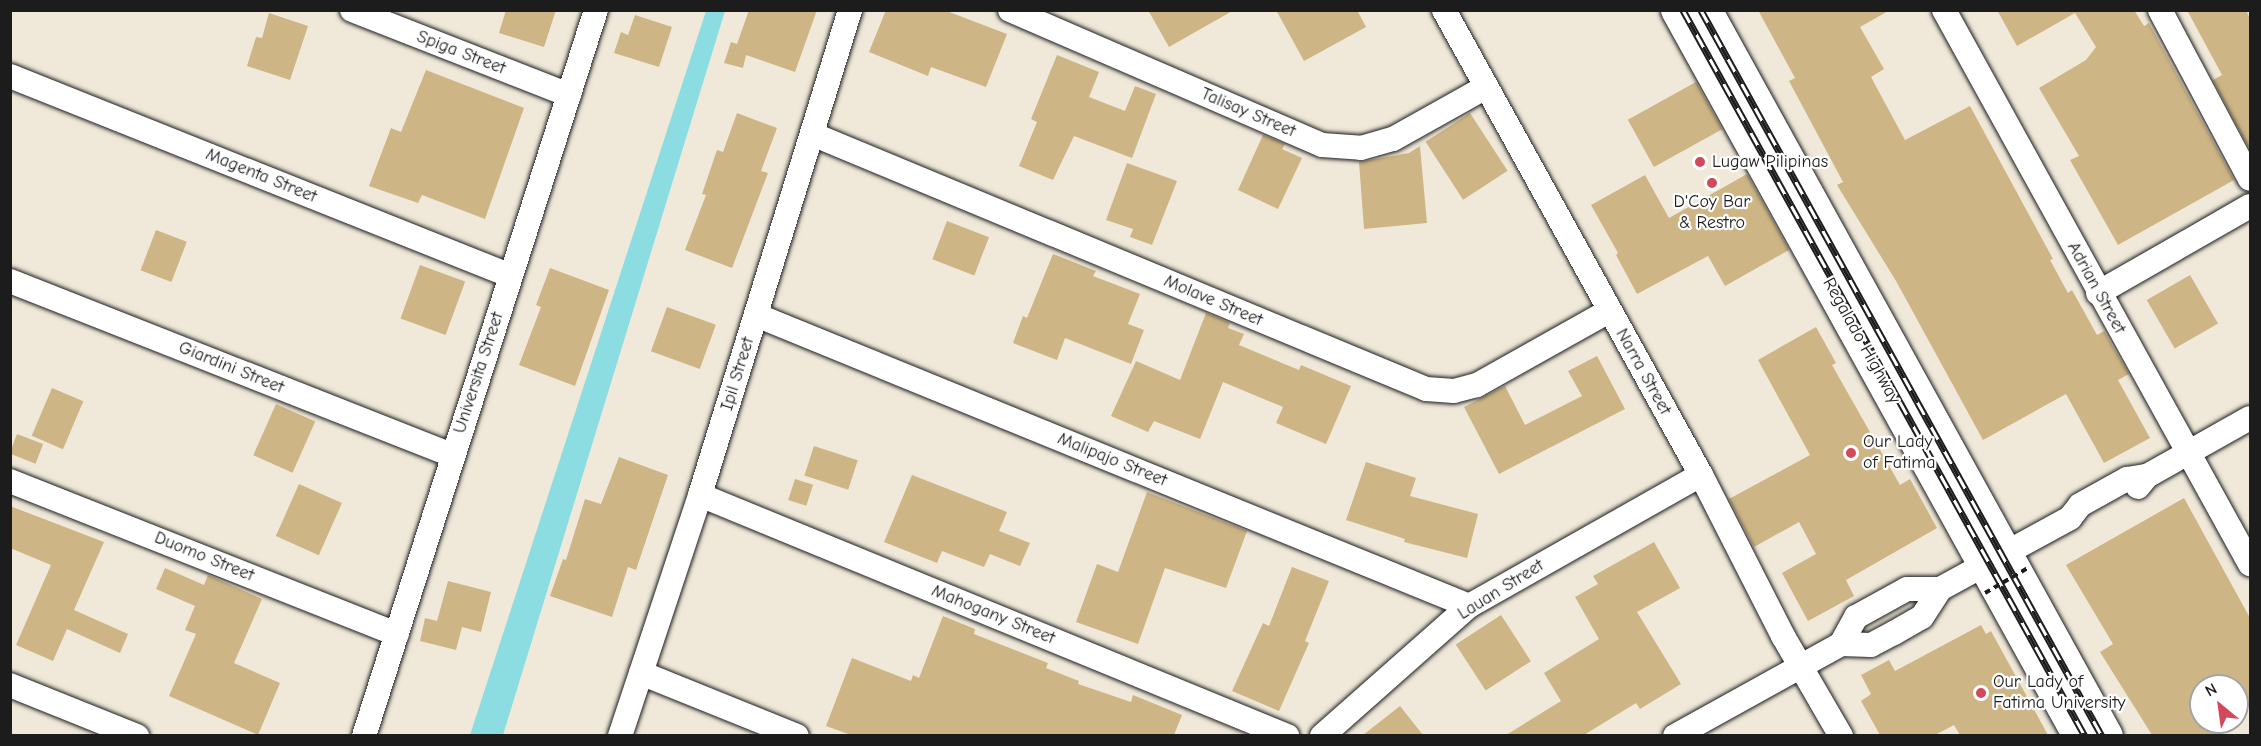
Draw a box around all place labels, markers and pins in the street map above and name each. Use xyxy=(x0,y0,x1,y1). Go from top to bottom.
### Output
place label: Lugaw Pilipinas xyxy=(1712,151,1828,173)
marker: Lugaw Pilipinas xyxy=(1693,155,1707,169)
marker: D'Coy Bar & Restro xyxy=(1705,176,1719,190)
place label: D'Coy Bar & Restro xyxy=(1674,192,1750,234)
place label: Our Lady of Fatima xyxy=(1863,432,1936,474)
marker: Our Lady of Fatima xyxy=(1844,446,1858,460)
place label: Our Lady of Fatima University xyxy=(1993,672,2126,714)
marker: Our Lady of Fatima University xyxy=(1974,686,1988,700)

